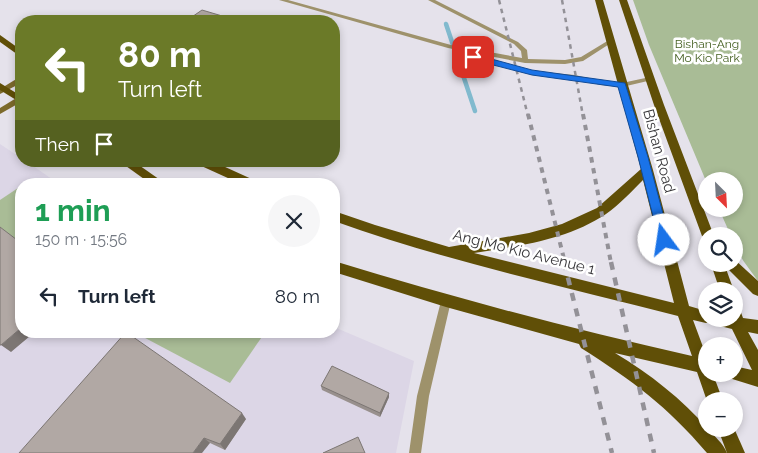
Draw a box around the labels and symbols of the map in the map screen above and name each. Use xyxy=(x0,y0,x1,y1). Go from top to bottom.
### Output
pin xyxy=(452,36,494,78)
park label: Bishan-Ang Mo Kio Park xyxy=(674,37,740,65)
street label: Bishan Road xyxy=(639,107,679,195)
north arrow xyxy=(698,172,742,218)
position arrow xyxy=(637,213,689,265)
street label: Ang Mo Kio Avenue 1 xyxy=(451,226,597,279)

